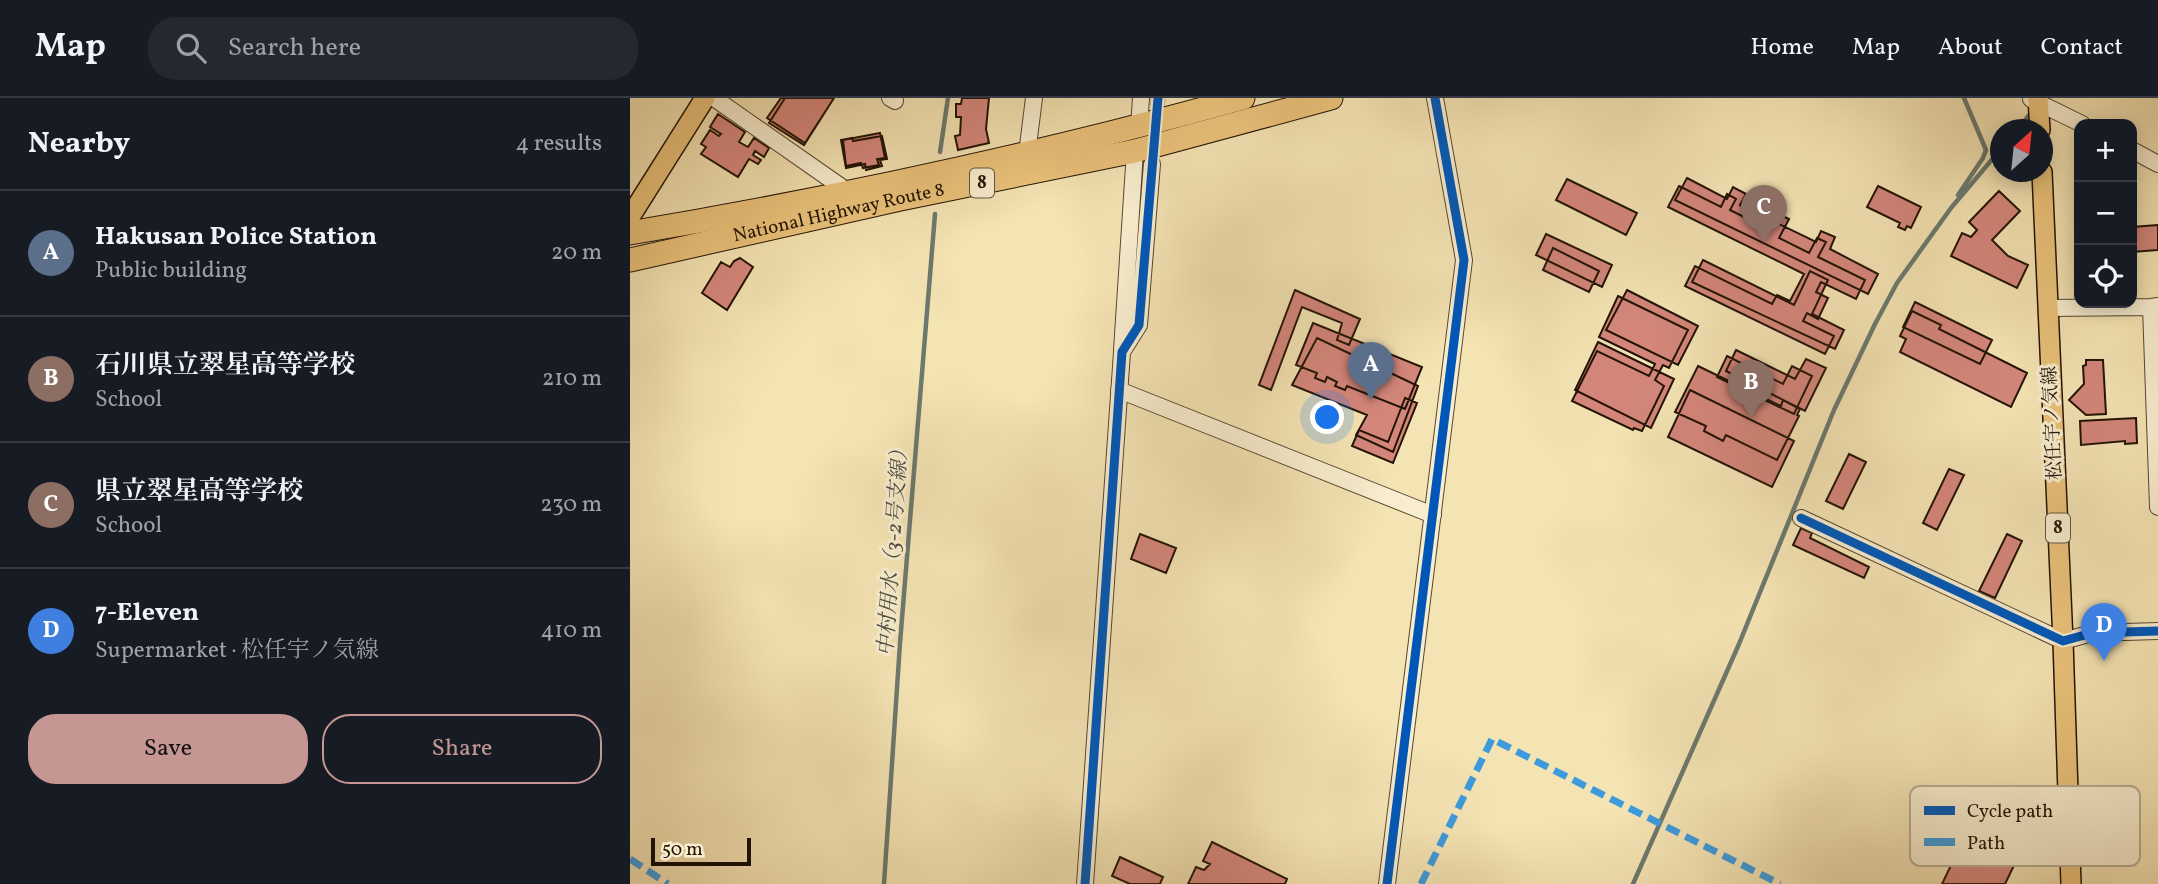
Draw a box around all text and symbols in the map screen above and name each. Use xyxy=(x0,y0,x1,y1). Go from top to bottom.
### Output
search box xyxy=(148,17,638,80)
text: Map xyxy=(35,25,106,71)
icon: search xyxy=(172,29,210,67)
text: Search here xyxy=(228,30,361,66)
text: Home xyxy=(1750,31,1814,65)
text: Map xyxy=(1852,31,1900,65)
text: About xyxy=(1938,31,2003,65)
text: Contact xyxy=(2041,31,2123,65)
north arrow xyxy=(1990,119,2053,182)
map controls xyxy=(2074,119,2137,308)
button: + xyxy=(2074,119,2137,182)
text: Nearby xyxy=(28,123,130,165)
text: 4 results xyxy=(516,128,602,160)
road number: 8 xyxy=(970,168,994,198)
street label: National Highway Route 8 xyxy=(731,177,947,249)
button: − xyxy=(2074,182,2137,245)
pin: C xyxy=(1741,185,1787,243)
text: Hakusan Police Station xyxy=(95,219,377,255)
text: A xyxy=(43,237,59,269)
text: 20 m xyxy=(551,237,602,269)
button: locate xyxy=(2074,245,2137,308)
text: Public building xyxy=(95,255,247,287)
pin: A xyxy=(1348,342,1394,400)
text: 石川県立翠星高等学校 xyxy=(95,348,355,384)
pin: B xyxy=(1728,360,1774,418)
text: B xyxy=(43,363,59,395)
text: 210 m xyxy=(542,363,602,395)
street label: 松任宇ノ気線 xyxy=(2037,365,2069,481)
text: School xyxy=(95,384,162,416)
your location xyxy=(1310,400,1344,434)
water label: 中村用水（3-2号支線） xyxy=(872,439,916,657)
text: 県立翠星高等学校 xyxy=(95,474,303,510)
text: C xyxy=(44,489,58,521)
text: 230 m xyxy=(540,489,602,521)
text: School xyxy=(95,510,162,542)
road number: 8 xyxy=(2046,514,2070,542)
text: 7-Eleven xyxy=(95,595,199,631)
pin: D xyxy=(2081,603,2127,661)
text: D xyxy=(43,615,59,647)
text: 410 m xyxy=(541,615,602,647)
text: Supermarket · 松任宇ノ気線 xyxy=(95,635,379,667)
button: Save xyxy=(28,714,308,784)
button: Share xyxy=(322,714,602,784)
legend xyxy=(1910,786,2140,866)
text: Cycle path xyxy=(1967,799,2053,825)
text: Path xyxy=(1967,831,2005,857)
scale bar xyxy=(651,835,751,867)
text: 50 m xyxy=(662,837,703,863)

